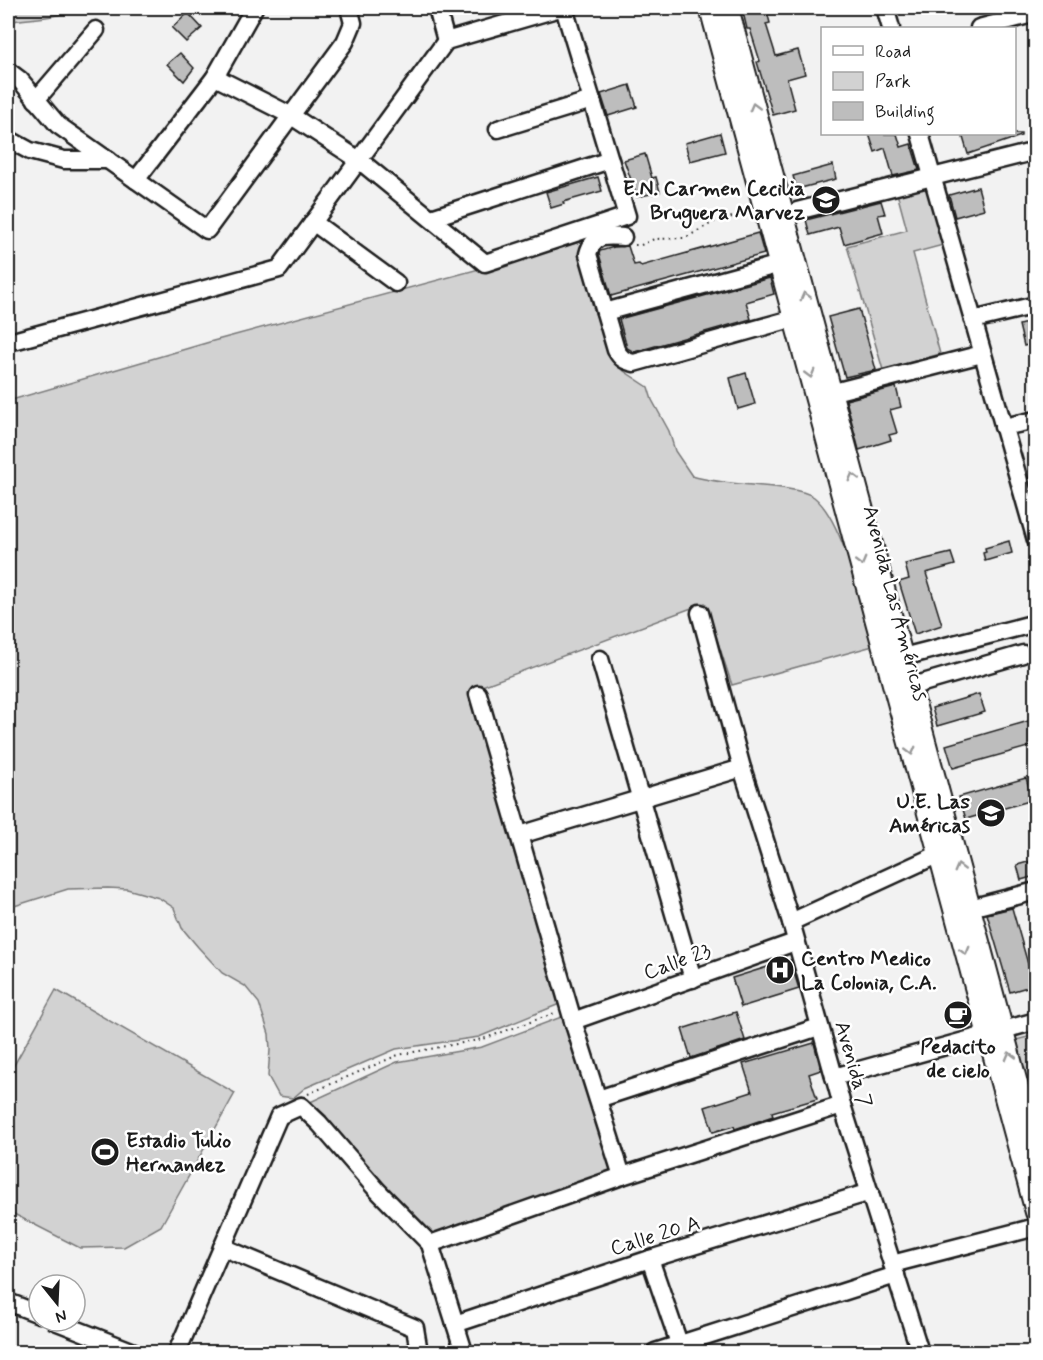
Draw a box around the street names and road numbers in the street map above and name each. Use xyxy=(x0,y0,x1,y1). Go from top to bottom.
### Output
street label: Avenida Las Américas xyxy=(855,502,935,704)
street label: Calle 23 xyxy=(640,937,715,987)
street label: Avenida 7 xyxy=(827,1018,879,1111)
street label: Calle 20 A xyxy=(607,1209,704,1263)

